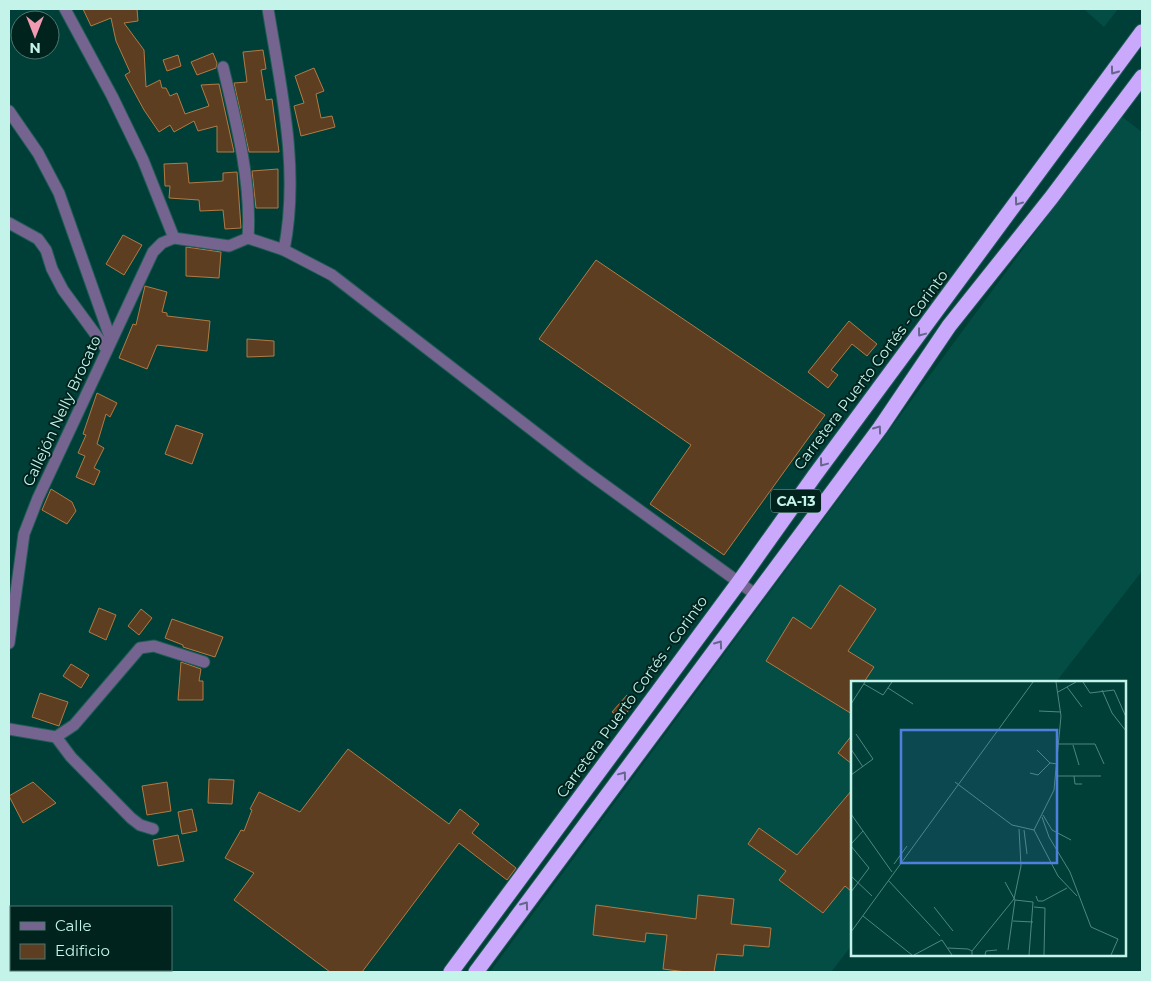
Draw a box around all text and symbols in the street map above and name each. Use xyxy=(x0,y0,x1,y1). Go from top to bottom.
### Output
north arrow xyxy=(10,10,60,60)
text: N xyxy=(29,39,41,57)
one-way arrow xyxy=(1111,65,1120,75)
one-way arrow xyxy=(1015,196,1024,206)
street label: Carretera Puerto Cortés - Corinto xyxy=(789,266,952,473)
one-way arrow xyxy=(918,327,927,337)
street label: Callejón Nelly Brocato xyxy=(18,332,105,489)
one-way arrow xyxy=(872,425,881,435)
one-way arrow xyxy=(821,457,829,466)
road number: CA-13 xyxy=(771,490,821,512)
street label: Carretera Puerto Cortés - Corinto xyxy=(552,592,711,801)
one-way arrow xyxy=(713,640,722,650)
inset map xyxy=(851,681,1126,956)
one-way arrow xyxy=(617,772,625,781)
one-way arrow xyxy=(519,901,528,910)
legend xyxy=(10,906,172,971)
text: Calle xyxy=(55,916,92,935)
text: Edificio xyxy=(55,941,110,960)

